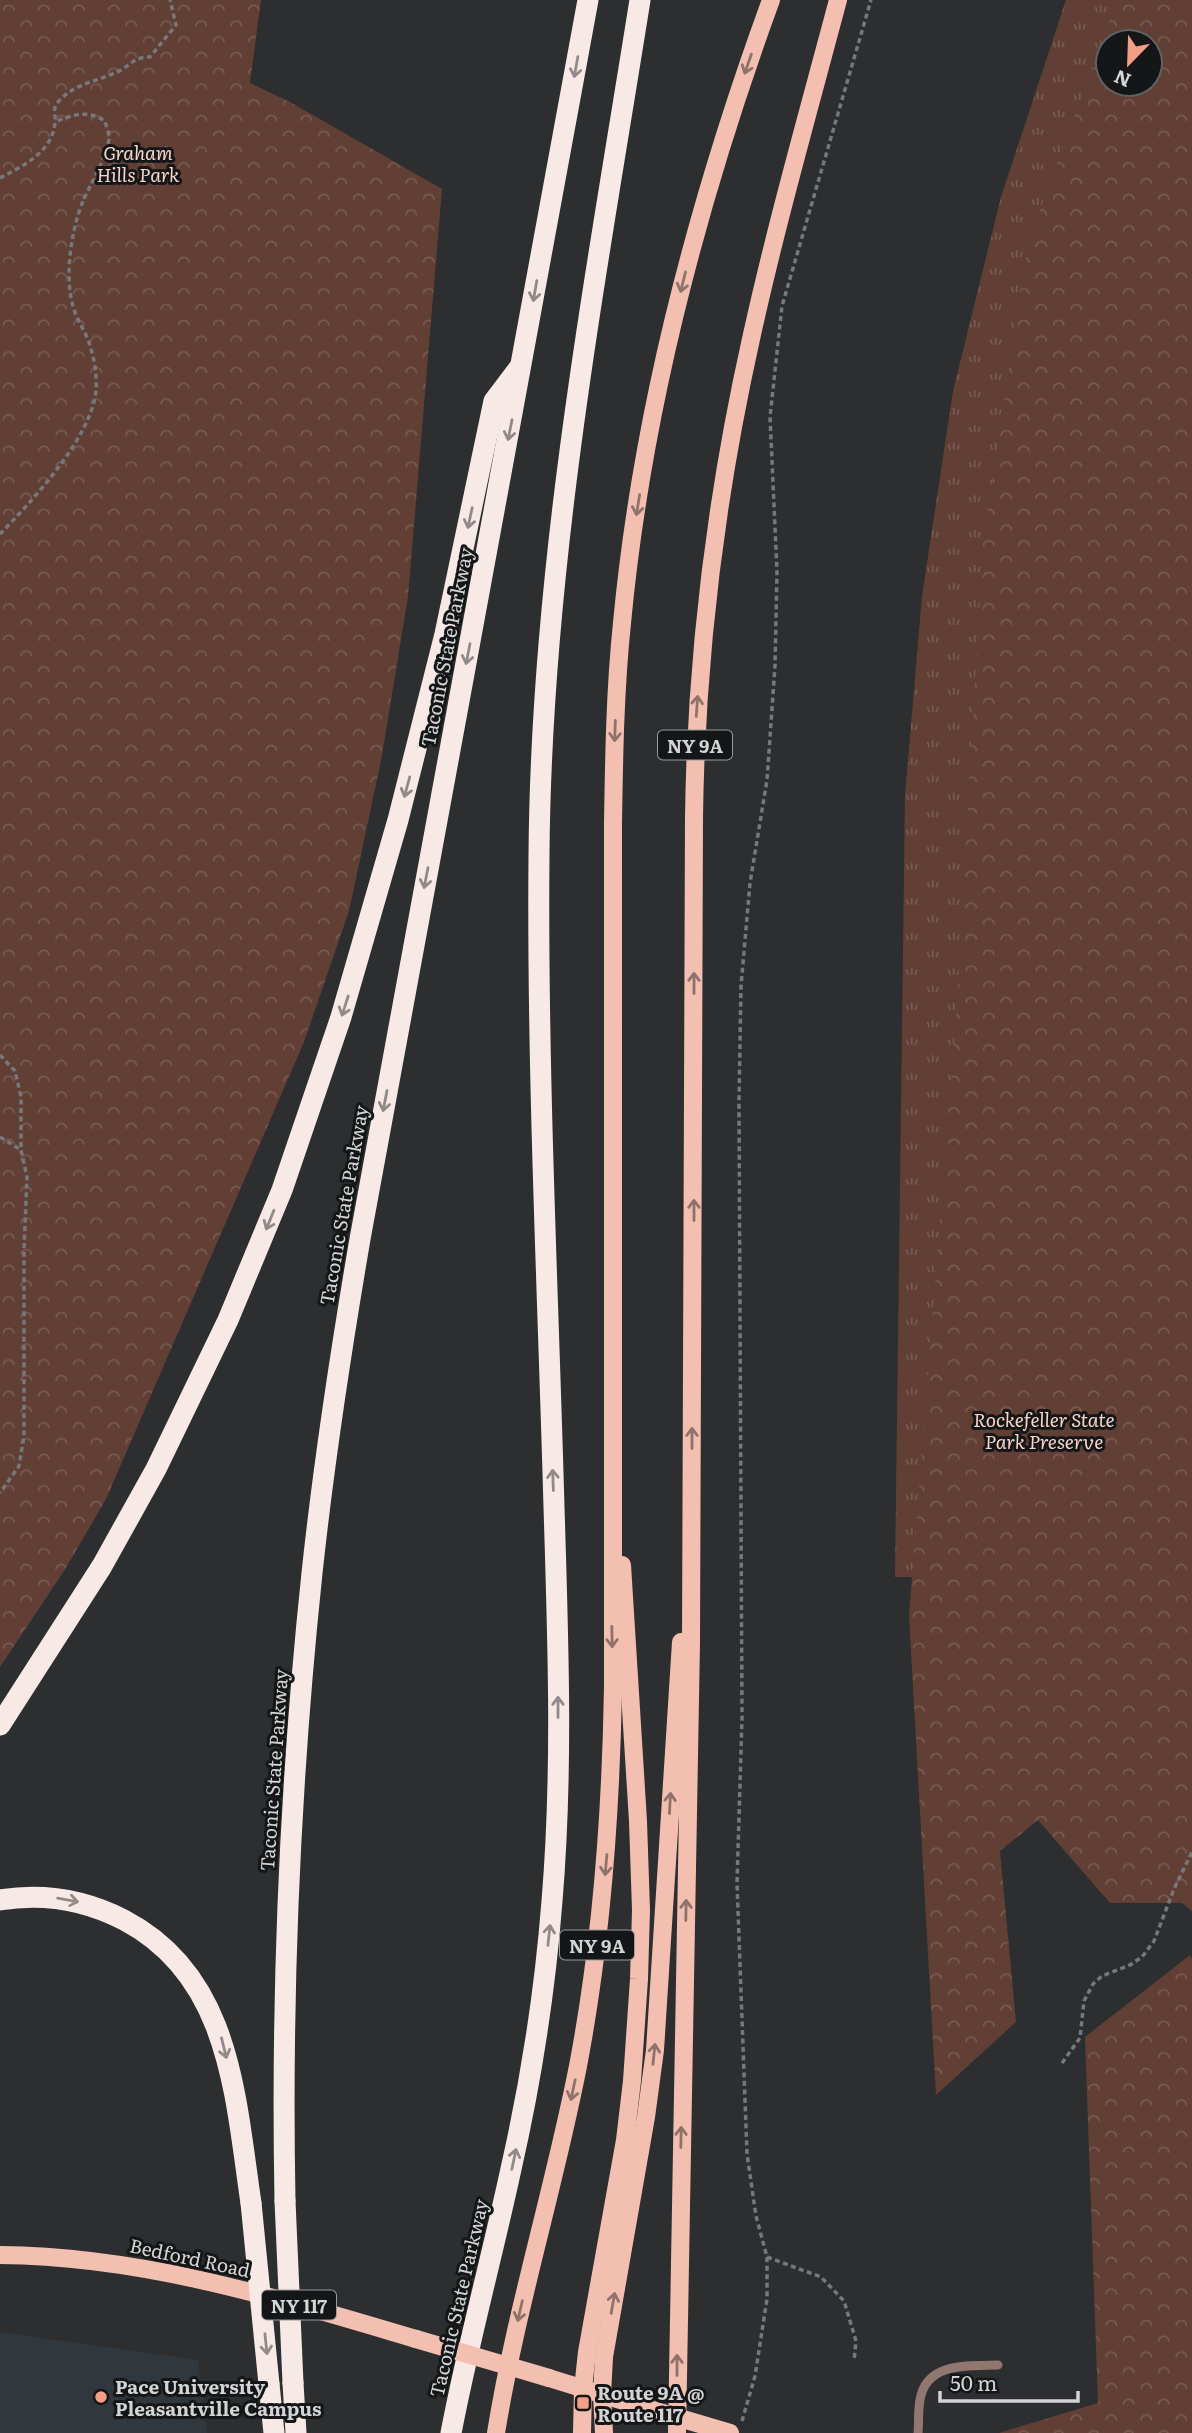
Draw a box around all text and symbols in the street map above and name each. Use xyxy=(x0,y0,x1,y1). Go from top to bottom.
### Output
north arrow xyxy=(1094,28,1164,98)
one-way arrow xyxy=(741,53,753,75)
one-way arrow xyxy=(568,55,582,78)
text: N xyxy=(1109,64,1135,96)
park label: Graham Hills Park xyxy=(97,138,180,188)
one-way arrow xyxy=(676,271,689,293)
one-way arrow xyxy=(528,279,541,302)
one-way arrow xyxy=(503,418,516,441)
one-way arrow xyxy=(631,493,644,516)
one-way arrow xyxy=(462,506,475,528)
street label: Taconic State Parkway xyxy=(413,545,479,749)
one-way arrow xyxy=(461,642,474,665)
one-way arrow xyxy=(691,695,704,718)
one-way arrow xyxy=(608,720,621,743)
road number: NY 9A xyxy=(658,730,732,760)
one-way arrow xyxy=(400,775,413,798)
one-way arrow xyxy=(419,866,433,889)
one-way arrow xyxy=(687,971,701,994)
one-way arrow xyxy=(337,994,350,1016)
one-way arrow xyxy=(377,1089,391,1112)
street label: Taconic State Parkway xyxy=(312,1103,374,1307)
one-way arrow xyxy=(687,1199,700,1222)
one-way arrow xyxy=(262,1209,275,1231)
park label: Rockefeller State Park Preserve xyxy=(973,1405,1115,1455)
one-way arrow xyxy=(685,1426,699,1449)
one-way arrow xyxy=(546,1469,560,1492)
one-way arrow xyxy=(606,1626,619,1649)
street label: Taconic State Parkway xyxy=(252,1668,294,1872)
one-way arrow xyxy=(551,1696,565,1719)
one-way arrow xyxy=(664,1792,677,1814)
one-way arrow xyxy=(599,1853,612,1876)
one-way arrow xyxy=(56,1894,79,1908)
one-way arrow xyxy=(679,1899,692,1922)
one-way arrow xyxy=(543,1924,556,1946)
road number: NY 9A xyxy=(560,1930,634,1959)
one-way arrow xyxy=(218,2036,231,2059)
one-way arrow xyxy=(648,2043,661,2066)
one-way arrow xyxy=(565,2078,579,2101)
one-way arrow xyxy=(674,2126,688,2149)
one-way arrow xyxy=(507,2148,521,2171)
street label: Taconic State Parkway xyxy=(422,2196,494,2400)
street label: Bedford Road xyxy=(127,2231,253,2283)
road number: NY 117 xyxy=(262,2290,336,2320)
one-way arrow xyxy=(607,2292,620,2315)
one-way arrow xyxy=(513,2299,526,2322)
one-way arrow xyxy=(260,2332,273,2354)
one-way arrow xyxy=(670,2354,684,2377)
scale bar xyxy=(940,2360,1078,2404)
text: 50 m xyxy=(950,2366,997,2397)
place label: Pace University Pleasantville Campus xyxy=(115,2372,322,2422)
place label: Route 9A @ Route 117 xyxy=(597,2378,705,2428)
marker: Pace University Pleasantville Campus xyxy=(93,2389,109,2405)
marker: Route 9A @ Route 117 xyxy=(575,2395,591,2411)

